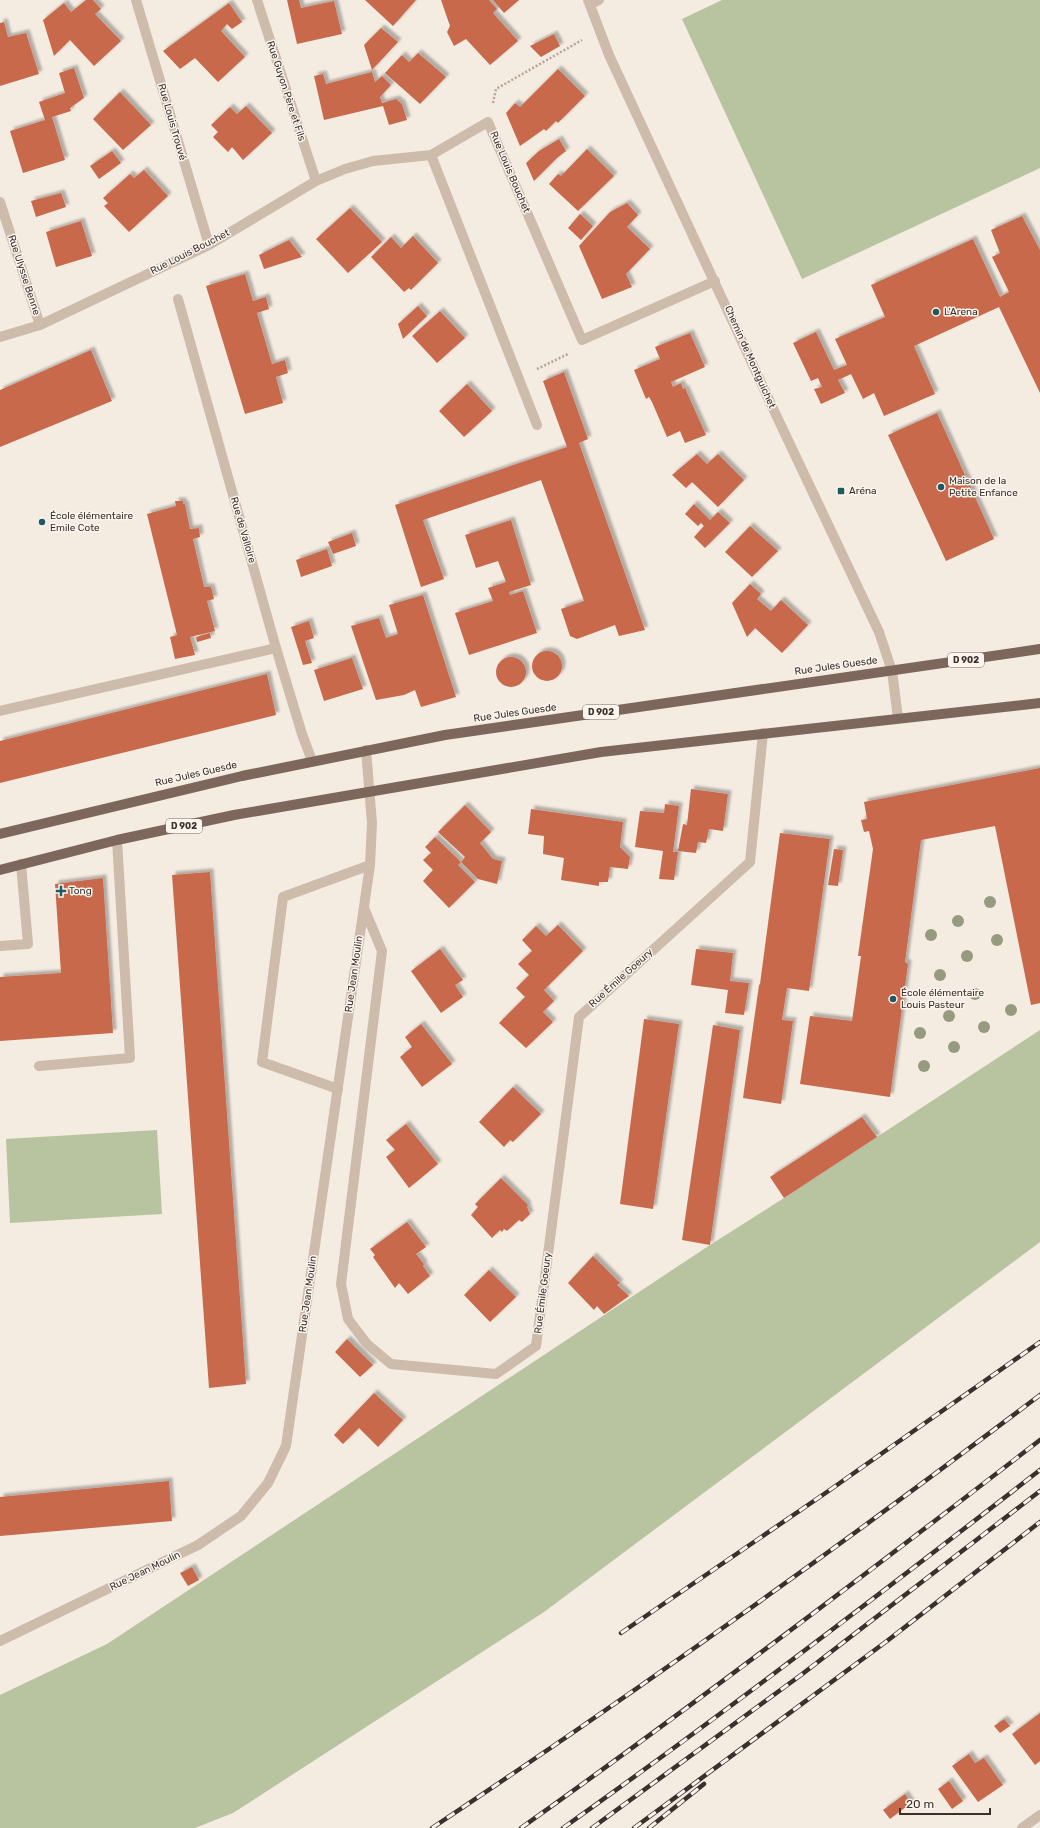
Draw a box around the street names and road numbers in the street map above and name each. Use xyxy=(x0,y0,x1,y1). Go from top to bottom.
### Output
street label: Rue Guyon Père et Fils xyxy=(264,39,308,143)
street label: Rue Louis Trouvé xyxy=(155,82,189,162)
street label: Rue Louis Bouchet xyxy=(487,129,533,215)
street label: Rue Louis Bouchet xyxy=(148,227,232,277)
street label: Rue Ulysse Benne xyxy=(5,233,43,317)
street label: Chemin de Montguichet xyxy=(722,304,778,410)
street label: Rue de Valloire xyxy=(228,496,258,565)
road number: D 902 xyxy=(948,653,984,667)
street label: Rue Jules Guesde xyxy=(794,654,879,678)
street label: Rue Jules Guesde xyxy=(473,701,558,725)
road number: D 902 xyxy=(583,705,619,719)
street label: Rue Jules Guesde xyxy=(154,759,238,789)
road number: D 902 xyxy=(166,819,202,833)
street label: Rue Jean Moulin xyxy=(343,935,365,1013)
street label: Rue Émile Goeury xyxy=(587,946,656,1010)
street label: Rue Émile Goeury xyxy=(532,1251,554,1334)
street label: Rue Jean Moulin xyxy=(297,1255,319,1333)
street label: Rue Jean Moulin xyxy=(108,1549,182,1593)

